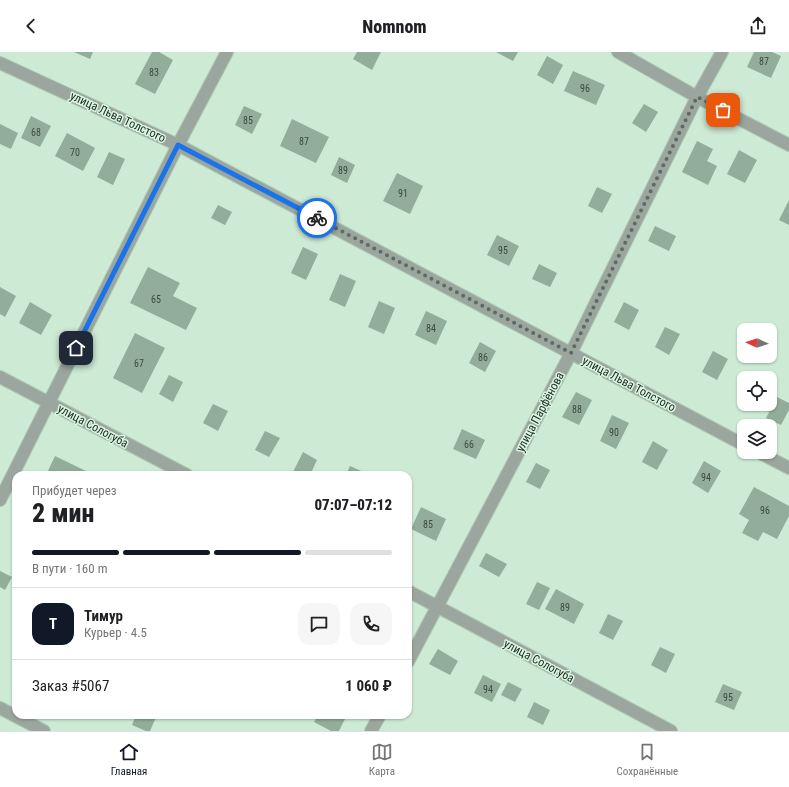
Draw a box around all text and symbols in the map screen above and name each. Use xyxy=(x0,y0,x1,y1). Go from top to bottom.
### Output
icon: back xyxy=(20,15,42,37)
icon: share xyxy=(747,15,769,37)
text: Nomnom xyxy=(362,16,427,37)
house number: 87 xyxy=(759,56,769,67)
house number: 83 xyxy=(149,67,159,78)
house number: 96 xyxy=(580,83,590,94)
street label: улица Льва Толстого xyxy=(68,89,168,145)
pin xyxy=(706,93,740,127)
icon: bag xyxy=(712,99,734,121)
house number: 85 xyxy=(243,115,253,126)
house number: 68 xyxy=(31,127,41,138)
house number: 87 xyxy=(299,136,309,147)
house number: 70 xyxy=(70,147,80,158)
house number: 89 xyxy=(338,165,348,176)
house number: 91 xyxy=(398,188,408,199)
courier xyxy=(297,198,337,238)
icon: bike xyxy=(306,207,328,229)
house number: 95 xyxy=(498,245,508,256)
house number: 65 xyxy=(151,294,161,305)
house number: 84 xyxy=(426,323,436,334)
north arrow xyxy=(737,323,777,363)
map controls xyxy=(737,323,777,459)
pin xyxy=(59,331,93,365)
icon: home xyxy=(65,337,87,359)
house number: 86 xyxy=(478,352,488,363)
street label: улица Льва Толстого xyxy=(580,353,678,415)
house number: 67 xyxy=(134,358,144,369)
street label: улица Парфёнова xyxy=(513,370,567,454)
button: locate xyxy=(737,371,777,411)
street label: улица Сологуба xyxy=(55,402,131,451)
house number: 88 xyxy=(572,404,582,415)
button: layers xyxy=(737,419,777,459)
house number: 90 xyxy=(609,427,619,438)
house number: 66 xyxy=(464,439,474,450)
house number: 94 xyxy=(701,472,711,483)
text: Прибудет через xyxy=(32,483,117,498)
text: 07:07–07:12 xyxy=(314,496,392,514)
text: 2 мин xyxy=(32,498,94,528)
house number: 96 xyxy=(760,505,770,516)
house number: 85 xyxy=(423,519,433,530)
text: В пути · 160 m xyxy=(32,561,107,576)
house number: 89 xyxy=(560,602,570,613)
button: chat xyxy=(298,603,340,645)
button: phone xyxy=(350,603,392,645)
text: Тимур xyxy=(84,607,123,625)
text: Т xyxy=(49,615,57,633)
text: Курьер · 4.5 xyxy=(84,625,147,640)
street label: улица Сологуба xyxy=(501,637,577,686)
text: Заказ #5067 xyxy=(32,677,109,695)
text: 1 060 ₽ xyxy=(345,677,392,695)
house number: 94 xyxy=(483,684,493,695)
house number: 95 xyxy=(723,692,733,703)
tab: Главная xyxy=(111,741,147,778)
tab: Карта xyxy=(369,741,395,778)
tab: Сохранённые xyxy=(617,741,678,778)

